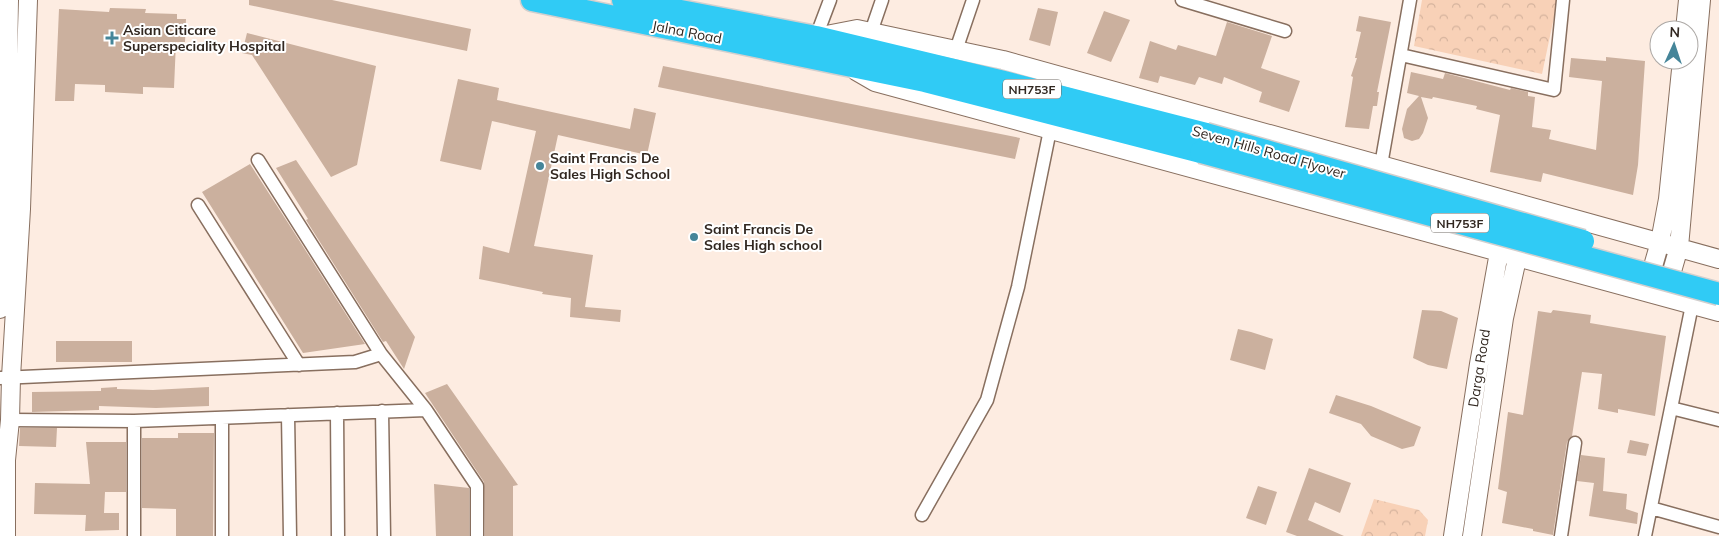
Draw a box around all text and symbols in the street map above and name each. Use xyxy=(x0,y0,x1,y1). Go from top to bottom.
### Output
street label: Jalna Road xyxy=(650,16,724,48)
north arrow xyxy=(1649,20,1699,70)
place label: Asian Citicare Superspeciality Hospital xyxy=(123,21,285,55)
text: N xyxy=(1669,23,1680,41)
marker: Asian Citicare Superspeciality Hospital xyxy=(105,31,119,45)
road number: NH753F xyxy=(1003,80,1061,98)
street label: Seven Hills Road Flyover xyxy=(1190,121,1349,183)
place label: Saint Francis De Sales High School xyxy=(550,149,670,183)
marker: Saint Francis De Sales High School xyxy=(534,160,546,172)
road number: NH753F xyxy=(1431,214,1489,232)
place label: Saint Francis De Sales High school xyxy=(704,220,822,254)
marker: Saint Francis De Sales High school xyxy=(688,231,700,243)
street label: Darga Road xyxy=(1464,328,1494,408)

